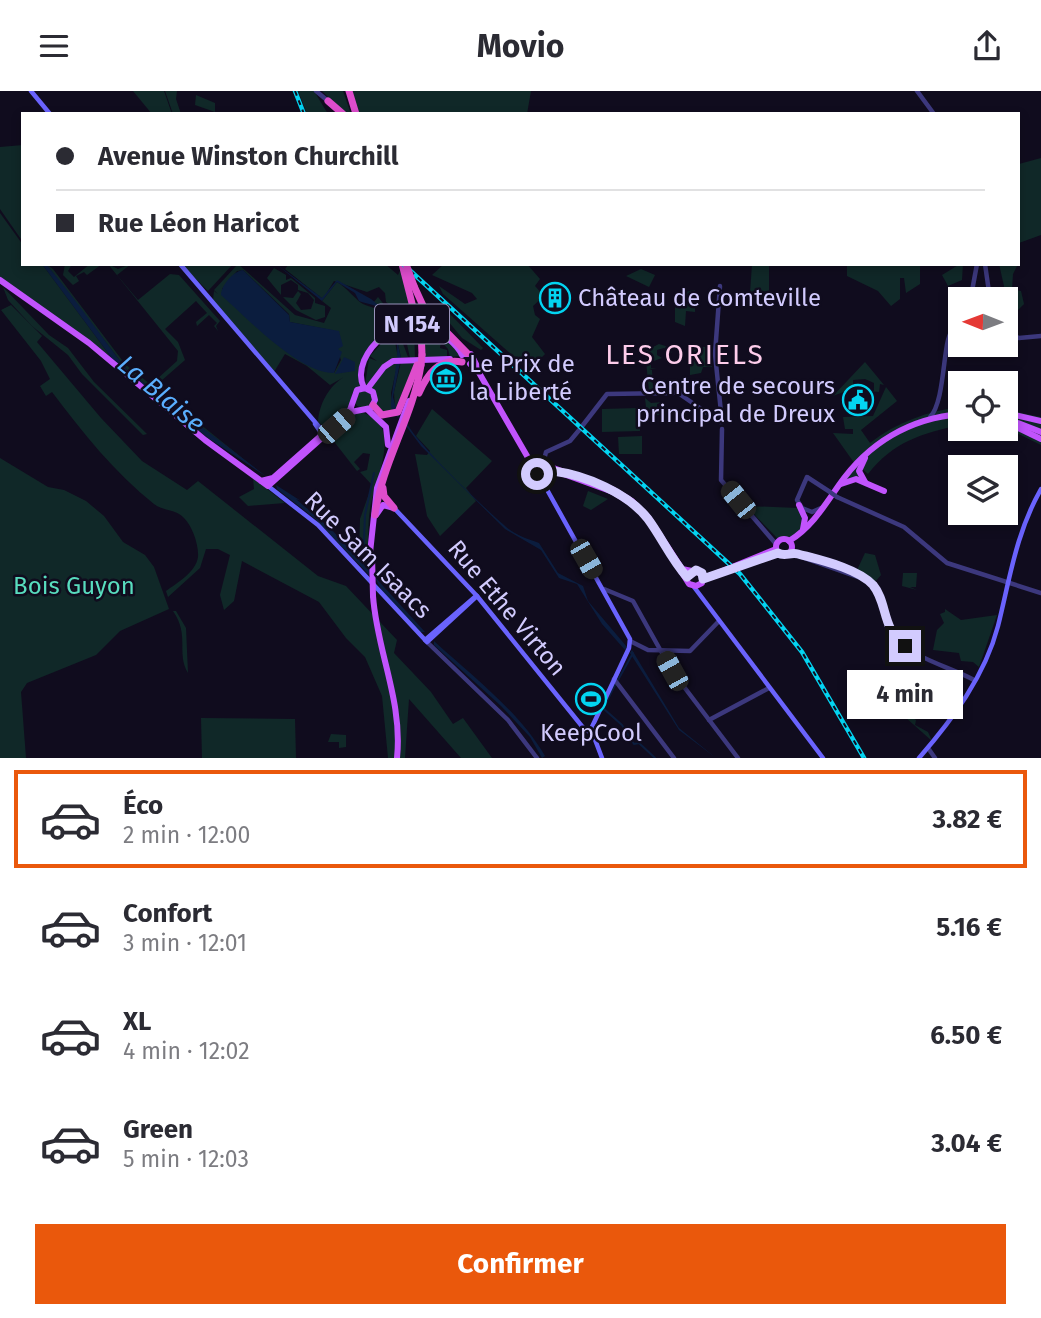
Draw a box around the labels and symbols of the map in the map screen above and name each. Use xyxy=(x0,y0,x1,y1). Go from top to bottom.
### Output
building icon: Château de Comteville xyxy=(538,281,572,315)
place label: Château de Comteville xyxy=(578,284,821,312)
north arrow xyxy=(948,287,1018,357)
road number: N 154 xyxy=(375,305,449,343)
district label: LES ORIELS xyxy=(605,338,765,371)
water label: La Blaise xyxy=(111,349,211,439)
place label: Le Prix de la Liberté xyxy=(469,350,575,406)
museum icon: Le Prix de la Liberté xyxy=(429,361,463,395)
place label: Centre de secours principal de Dreux xyxy=(636,372,835,428)
public building icon: Centre de secours principal de Dreux xyxy=(841,383,875,417)
car xyxy=(314,404,359,448)
route start xyxy=(521,458,553,490)
car xyxy=(717,477,760,523)
street label: Rue Sam Isaacs xyxy=(299,486,437,624)
street label: Rue Ethe Virton xyxy=(442,535,572,681)
car xyxy=(567,536,606,582)
park label: Bois Guyon xyxy=(13,572,135,600)
route end xyxy=(889,630,921,662)
car xyxy=(653,648,692,694)
callout: 4 min xyxy=(847,671,963,719)
sports icon: KeepCool xyxy=(574,682,608,716)
place label: KeepCool xyxy=(540,719,642,747)

